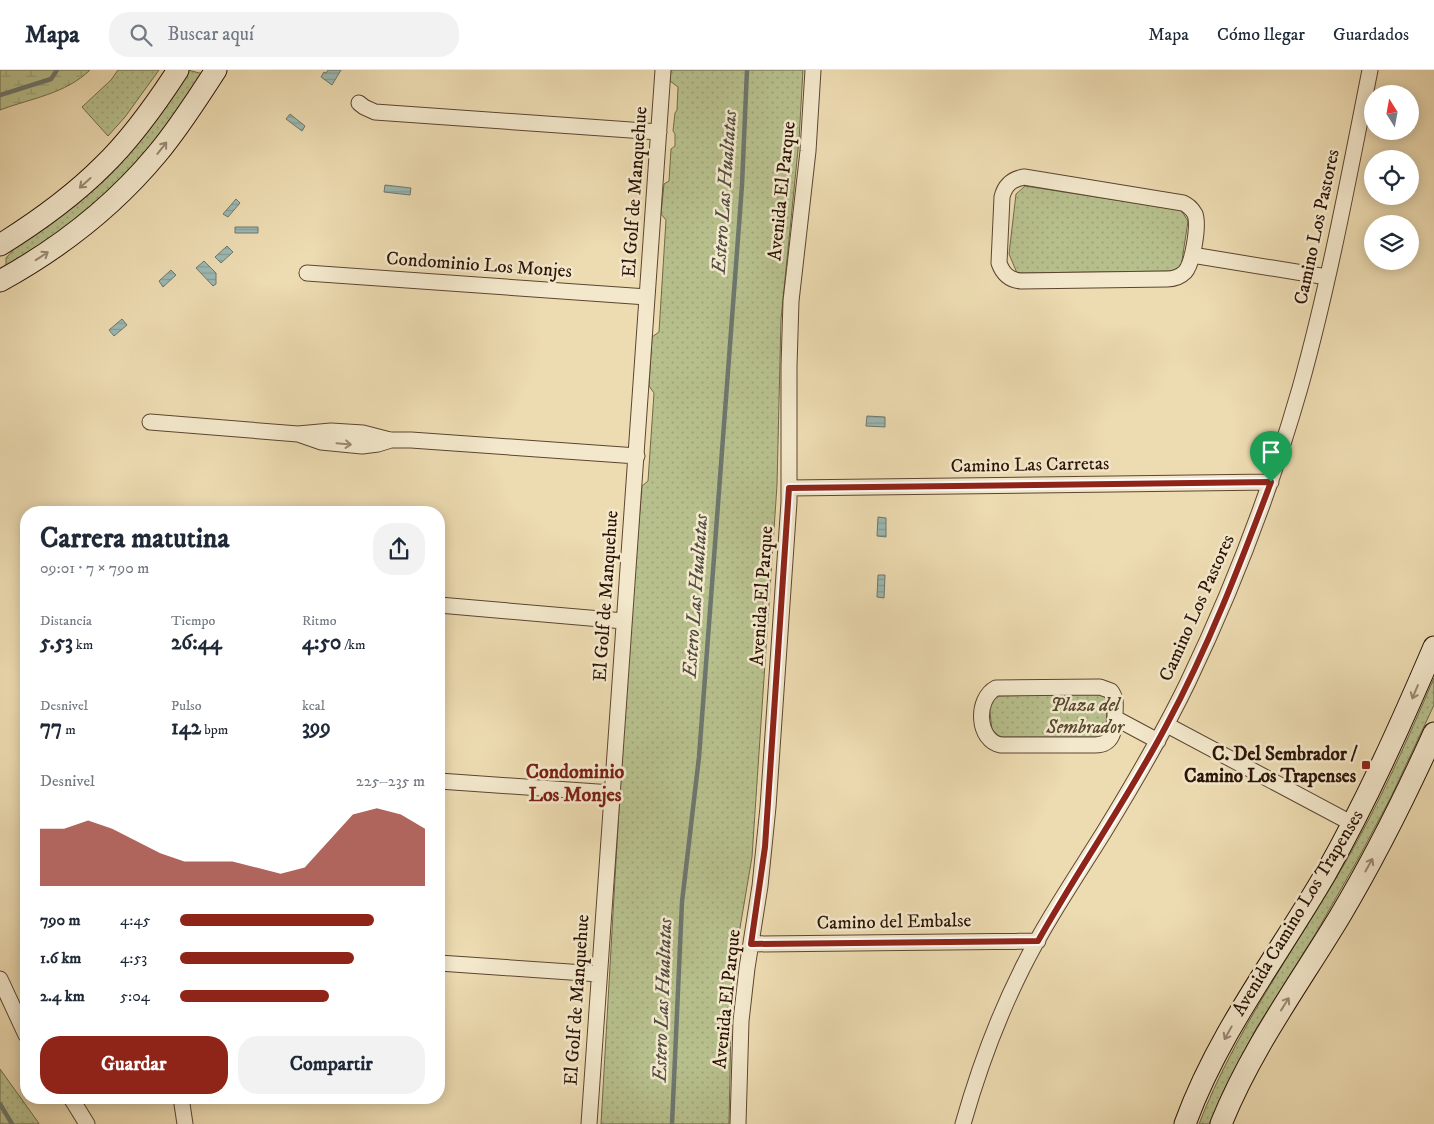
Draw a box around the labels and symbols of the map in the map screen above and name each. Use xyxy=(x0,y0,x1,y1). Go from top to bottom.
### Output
north arrow xyxy=(1364,85,1419,140)
street label: El Golf de Manquehue xyxy=(618,105,653,278)
water label: Estero Las Hualtatas xyxy=(707,108,743,276)
street label: Avenida El Parque xyxy=(763,120,802,262)
one-way arrow xyxy=(157,142,168,155)
street label: Camino Los Pastores xyxy=(1289,147,1345,307)
one-way arrow xyxy=(79,177,92,189)
street label: Condominio Los Monjes xyxy=(385,247,573,283)
one-way arrow xyxy=(35,251,49,261)
pin xyxy=(1250,431,1292,482)
one-way arrow xyxy=(336,439,352,449)
street label: Camino Las Carretas xyxy=(951,452,1109,478)
street label: El Golf de Manquehue xyxy=(589,509,624,682)
water label: Estero Las Hualtatas xyxy=(678,512,714,680)
street label: Avenida El Parque xyxy=(746,525,779,667)
street label: Camino Los Pastores xyxy=(1154,531,1240,685)
one-way arrow xyxy=(1409,684,1418,699)
park label: Plaza del Sembrador xyxy=(1045,694,1126,739)
place label: C. Del Sembrador / Camino Los Trapenses xyxy=(1184,743,1358,788)
marker: C. Del Sembrador / Camino Los Trapenses xyxy=(1360,759,1372,771)
district label: Condominio Los Monjes xyxy=(526,760,625,808)
street label: Avenida Camino Los Trapenses xyxy=(1227,806,1369,1020)
one-way arrow xyxy=(1364,858,1374,872)
street label: Camino del Embalse xyxy=(816,909,972,935)
street label: El Golf de Manquehue xyxy=(560,913,595,1086)
water label: Estero Las Hualtatas xyxy=(648,917,678,1083)
street label: Avenida El Parque xyxy=(708,928,747,1070)
one-way arrow xyxy=(1280,997,1290,1011)
one-way arrow xyxy=(1223,1025,1232,1040)

